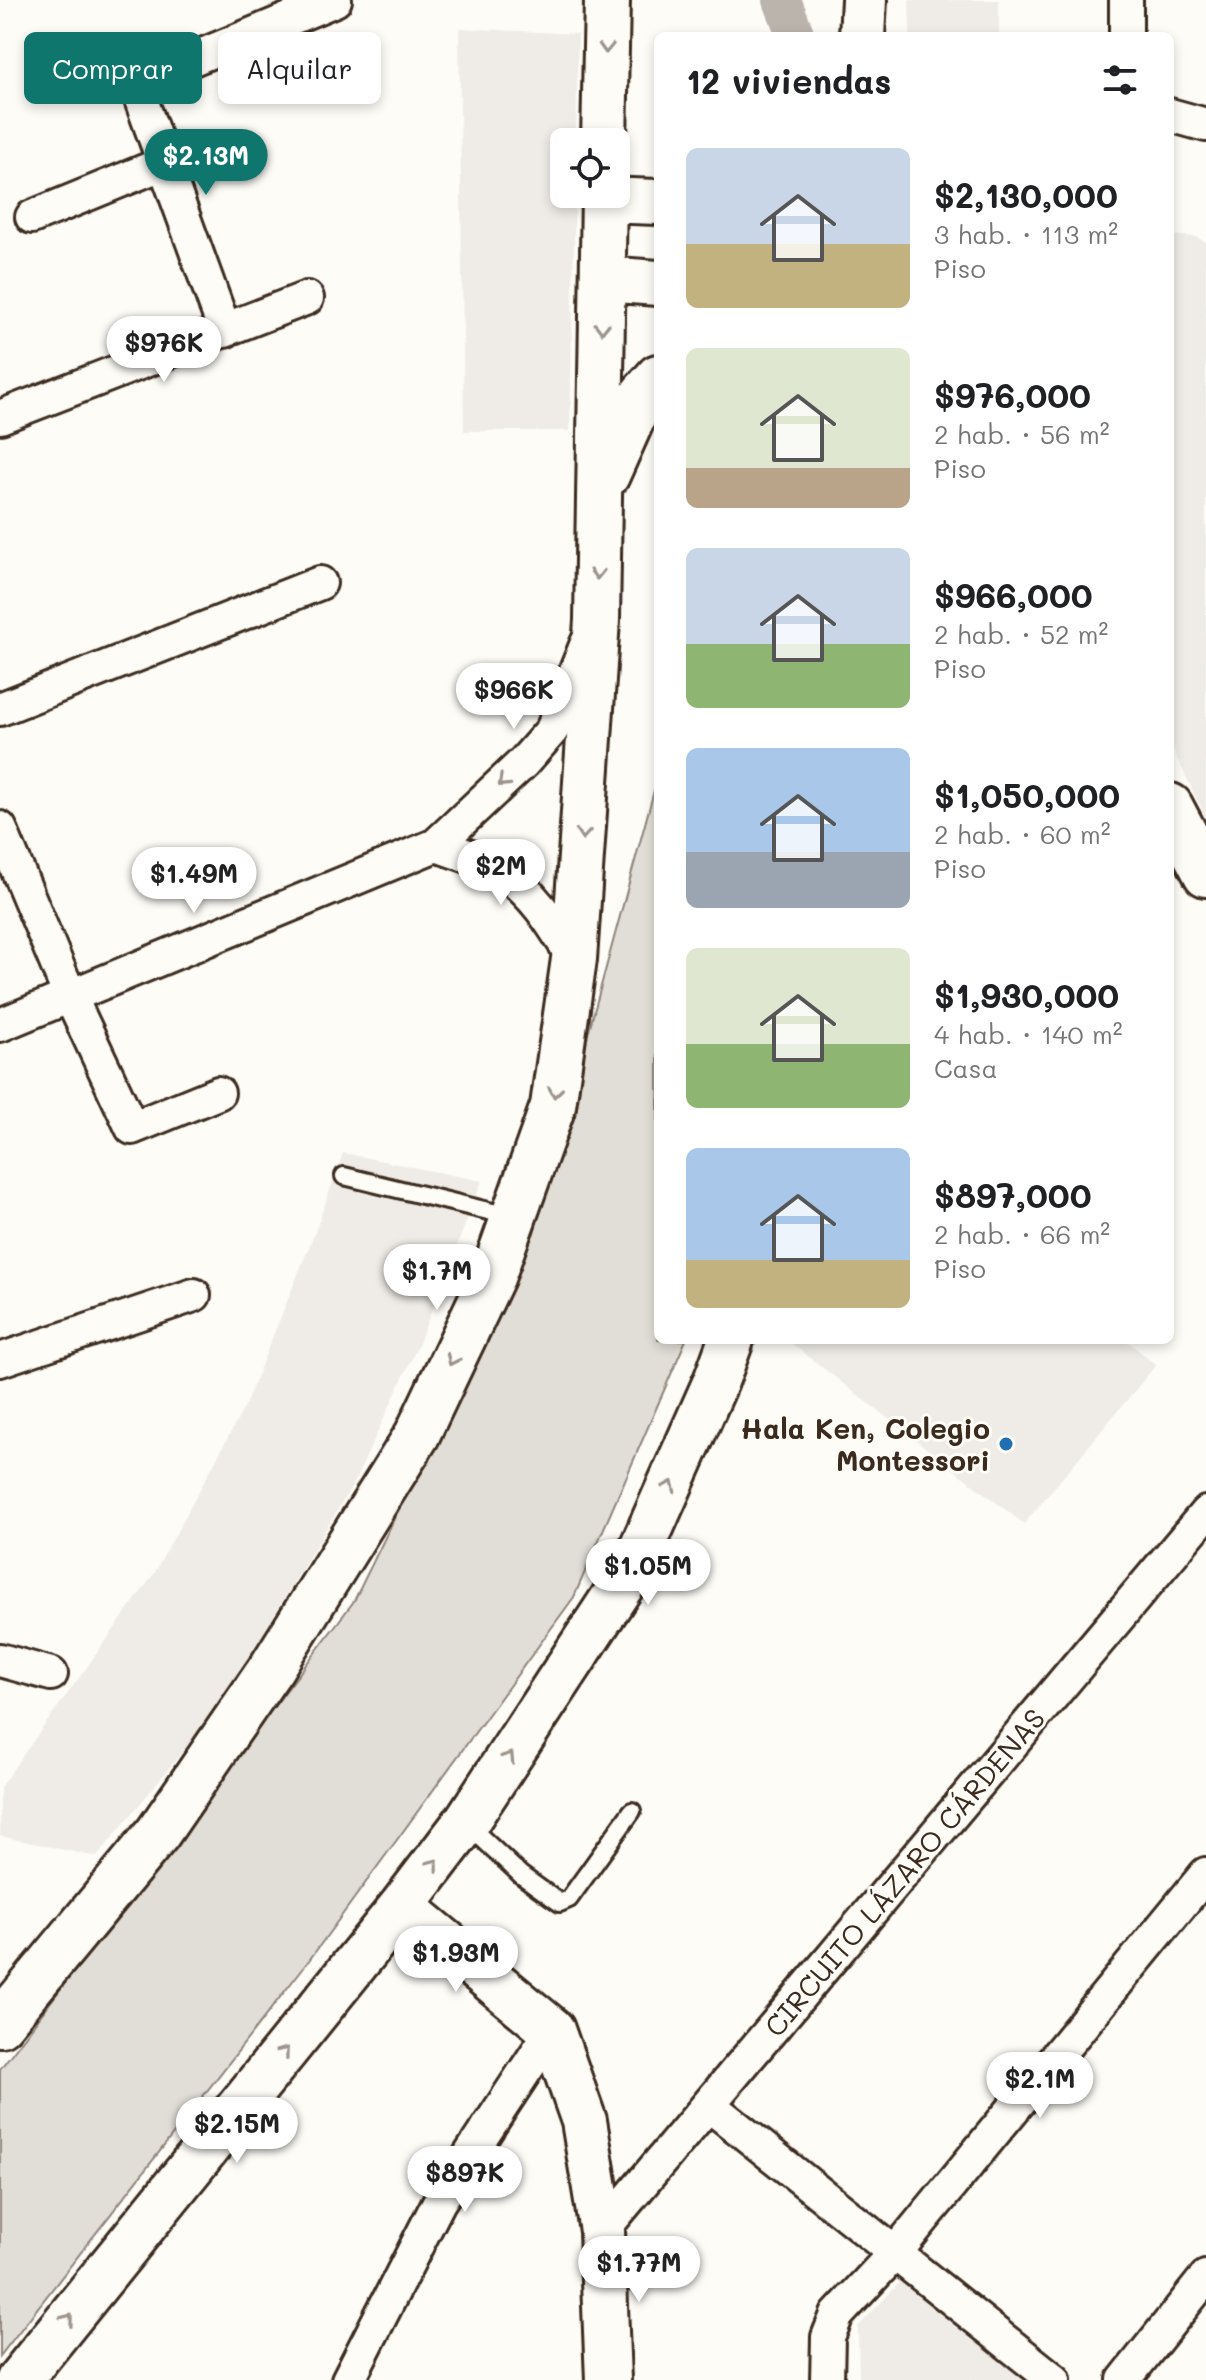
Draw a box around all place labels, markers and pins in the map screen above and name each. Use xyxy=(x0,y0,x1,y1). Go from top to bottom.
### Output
pin: $2.13M xyxy=(141,129,271,197)
pin: $976K xyxy=(108,316,220,384)
pin: $966K xyxy=(458,663,570,731)
pin: $2M xyxy=(462,839,540,907)
pin: $1.49M xyxy=(129,847,259,915)
pin: $1.7M xyxy=(381,1244,493,1312)
place label: Hala Ken, Colegio Montessori xyxy=(740,1410,990,1478)
marker: Hala Ken, Colegio Montessori xyxy=(997,1435,1015,1453)
pin: $1.05M xyxy=(583,1539,713,1607)
pin: $1.93M xyxy=(391,1926,521,1994)
pin: $2.1M xyxy=(984,2052,1096,2120)
pin: $2.15M xyxy=(172,2097,302,2165)
pin: $897K xyxy=(409,2146,521,2214)
pin: $1.77M xyxy=(574,2236,704,2304)

